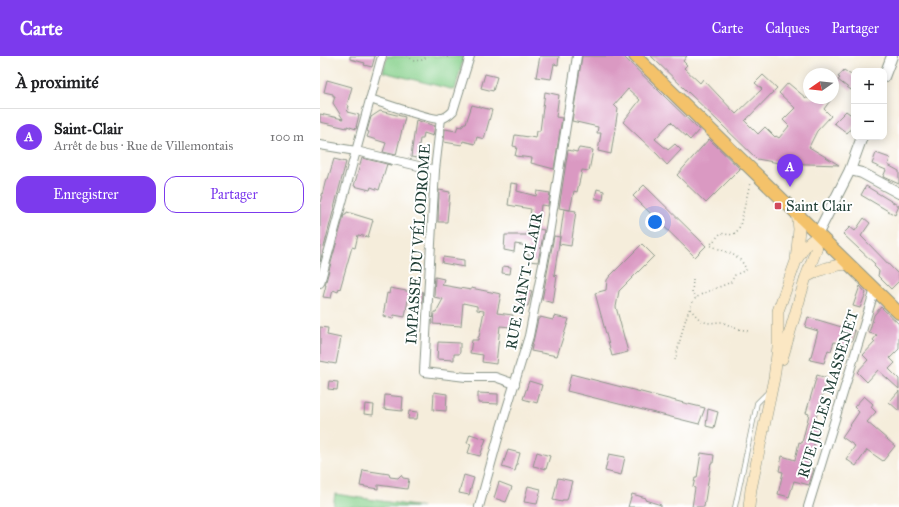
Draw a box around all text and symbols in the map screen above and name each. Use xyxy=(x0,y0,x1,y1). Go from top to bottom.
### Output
text: Carte xyxy=(20,17,63,40)
text: Carte xyxy=(712,20,743,37)
text: Calques xyxy=(765,20,810,37)
text: Partager xyxy=(832,20,879,37)
north arrow xyxy=(803,68,839,104)
map controls xyxy=(851,68,887,140)
button: + xyxy=(851,68,887,104)
text: À proximité xyxy=(16,72,99,93)
button: − xyxy=(851,104,887,140)
text: Saint-Clair xyxy=(54,120,123,138)
text: A xyxy=(25,129,33,145)
text: 100 m xyxy=(270,129,304,145)
text: Arrêt de bus · Rue de Villemontais xyxy=(54,138,233,154)
street label: IMPASSE DU VÉLODROME xyxy=(401,143,434,345)
pin: A xyxy=(777,154,803,187)
button: Enregistrer xyxy=(16,176,156,213)
button: Partager xyxy=(164,176,304,213)
place label: Saint Clair xyxy=(786,197,852,215)
marker: Saint Clair xyxy=(773,201,783,211)
street label: RUE SAINT-CLAIR xyxy=(502,211,546,351)
your location xyxy=(645,212,665,232)
street label: RUE JULES MASSENET xyxy=(794,308,863,480)

